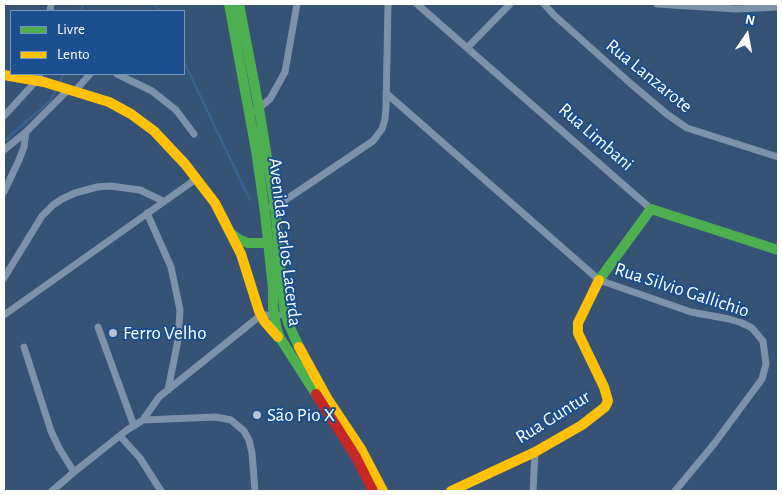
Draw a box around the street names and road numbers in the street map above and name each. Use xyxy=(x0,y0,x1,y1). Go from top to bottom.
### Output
street label: Rua Lanzarote xyxy=(601,34,697,118)
street label: Rua Limbani xyxy=(554,98,638,176)
street label: Avenida Carlos Lacerda xyxy=(263,156,307,328)
street label: Rua Silvio Gallichio xyxy=(612,257,752,323)
street label: Rua Guntur xyxy=(511,385,595,449)

